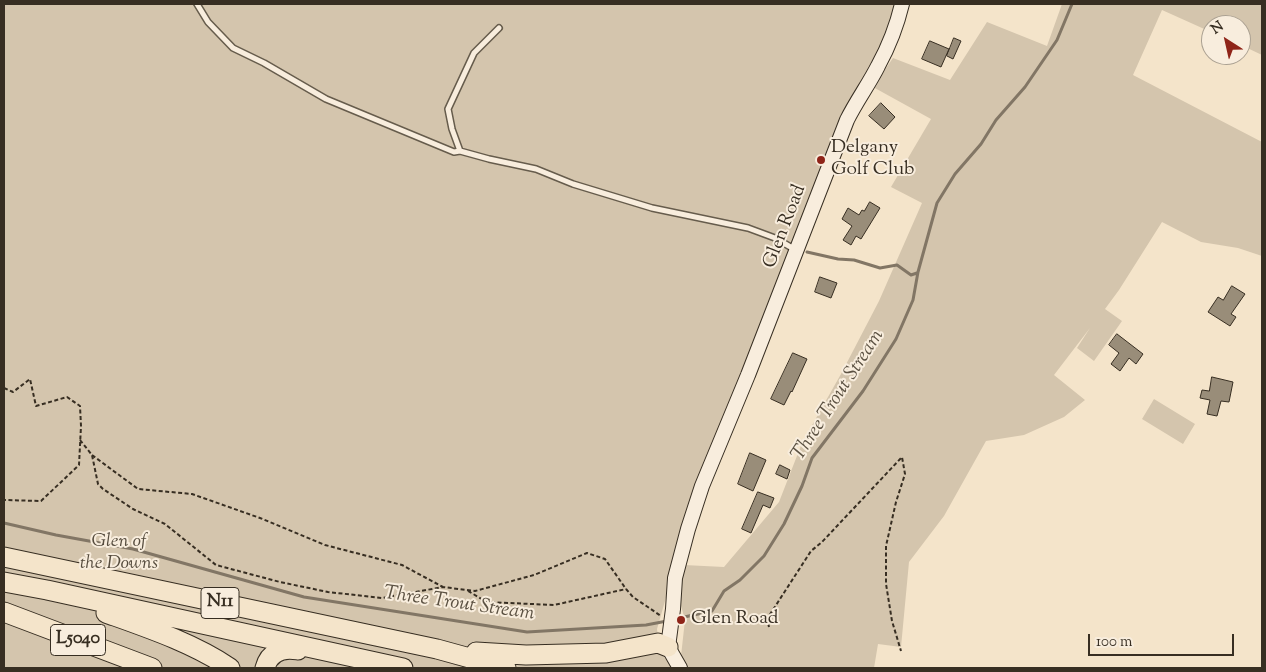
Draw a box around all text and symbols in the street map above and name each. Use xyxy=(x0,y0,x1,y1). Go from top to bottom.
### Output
north arrow xyxy=(1201,15,1251,65)
text: N xyxy=(1208,17,1228,40)
place label: Delgany Golf Club xyxy=(831,138,914,182)
marker: Delgany Golf Club xyxy=(815,154,827,166)
street label: Glen Road xyxy=(760,182,812,272)
water label: Three Trout Stream xyxy=(788,326,890,466)
park label: Glen of the Downs xyxy=(80,532,158,576)
water label: Three Trout Stream xyxy=(382,583,536,627)
road number: N11 xyxy=(201,588,239,618)
place label: Glen Road xyxy=(691,609,778,631)
marker: Glen Road xyxy=(675,614,687,626)
road number: L5040 xyxy=(50,624,106,656)
scale bar xyxy=(1091,624,1237,656)
text: 100 m xyxy=(1096,632,1132,653)

